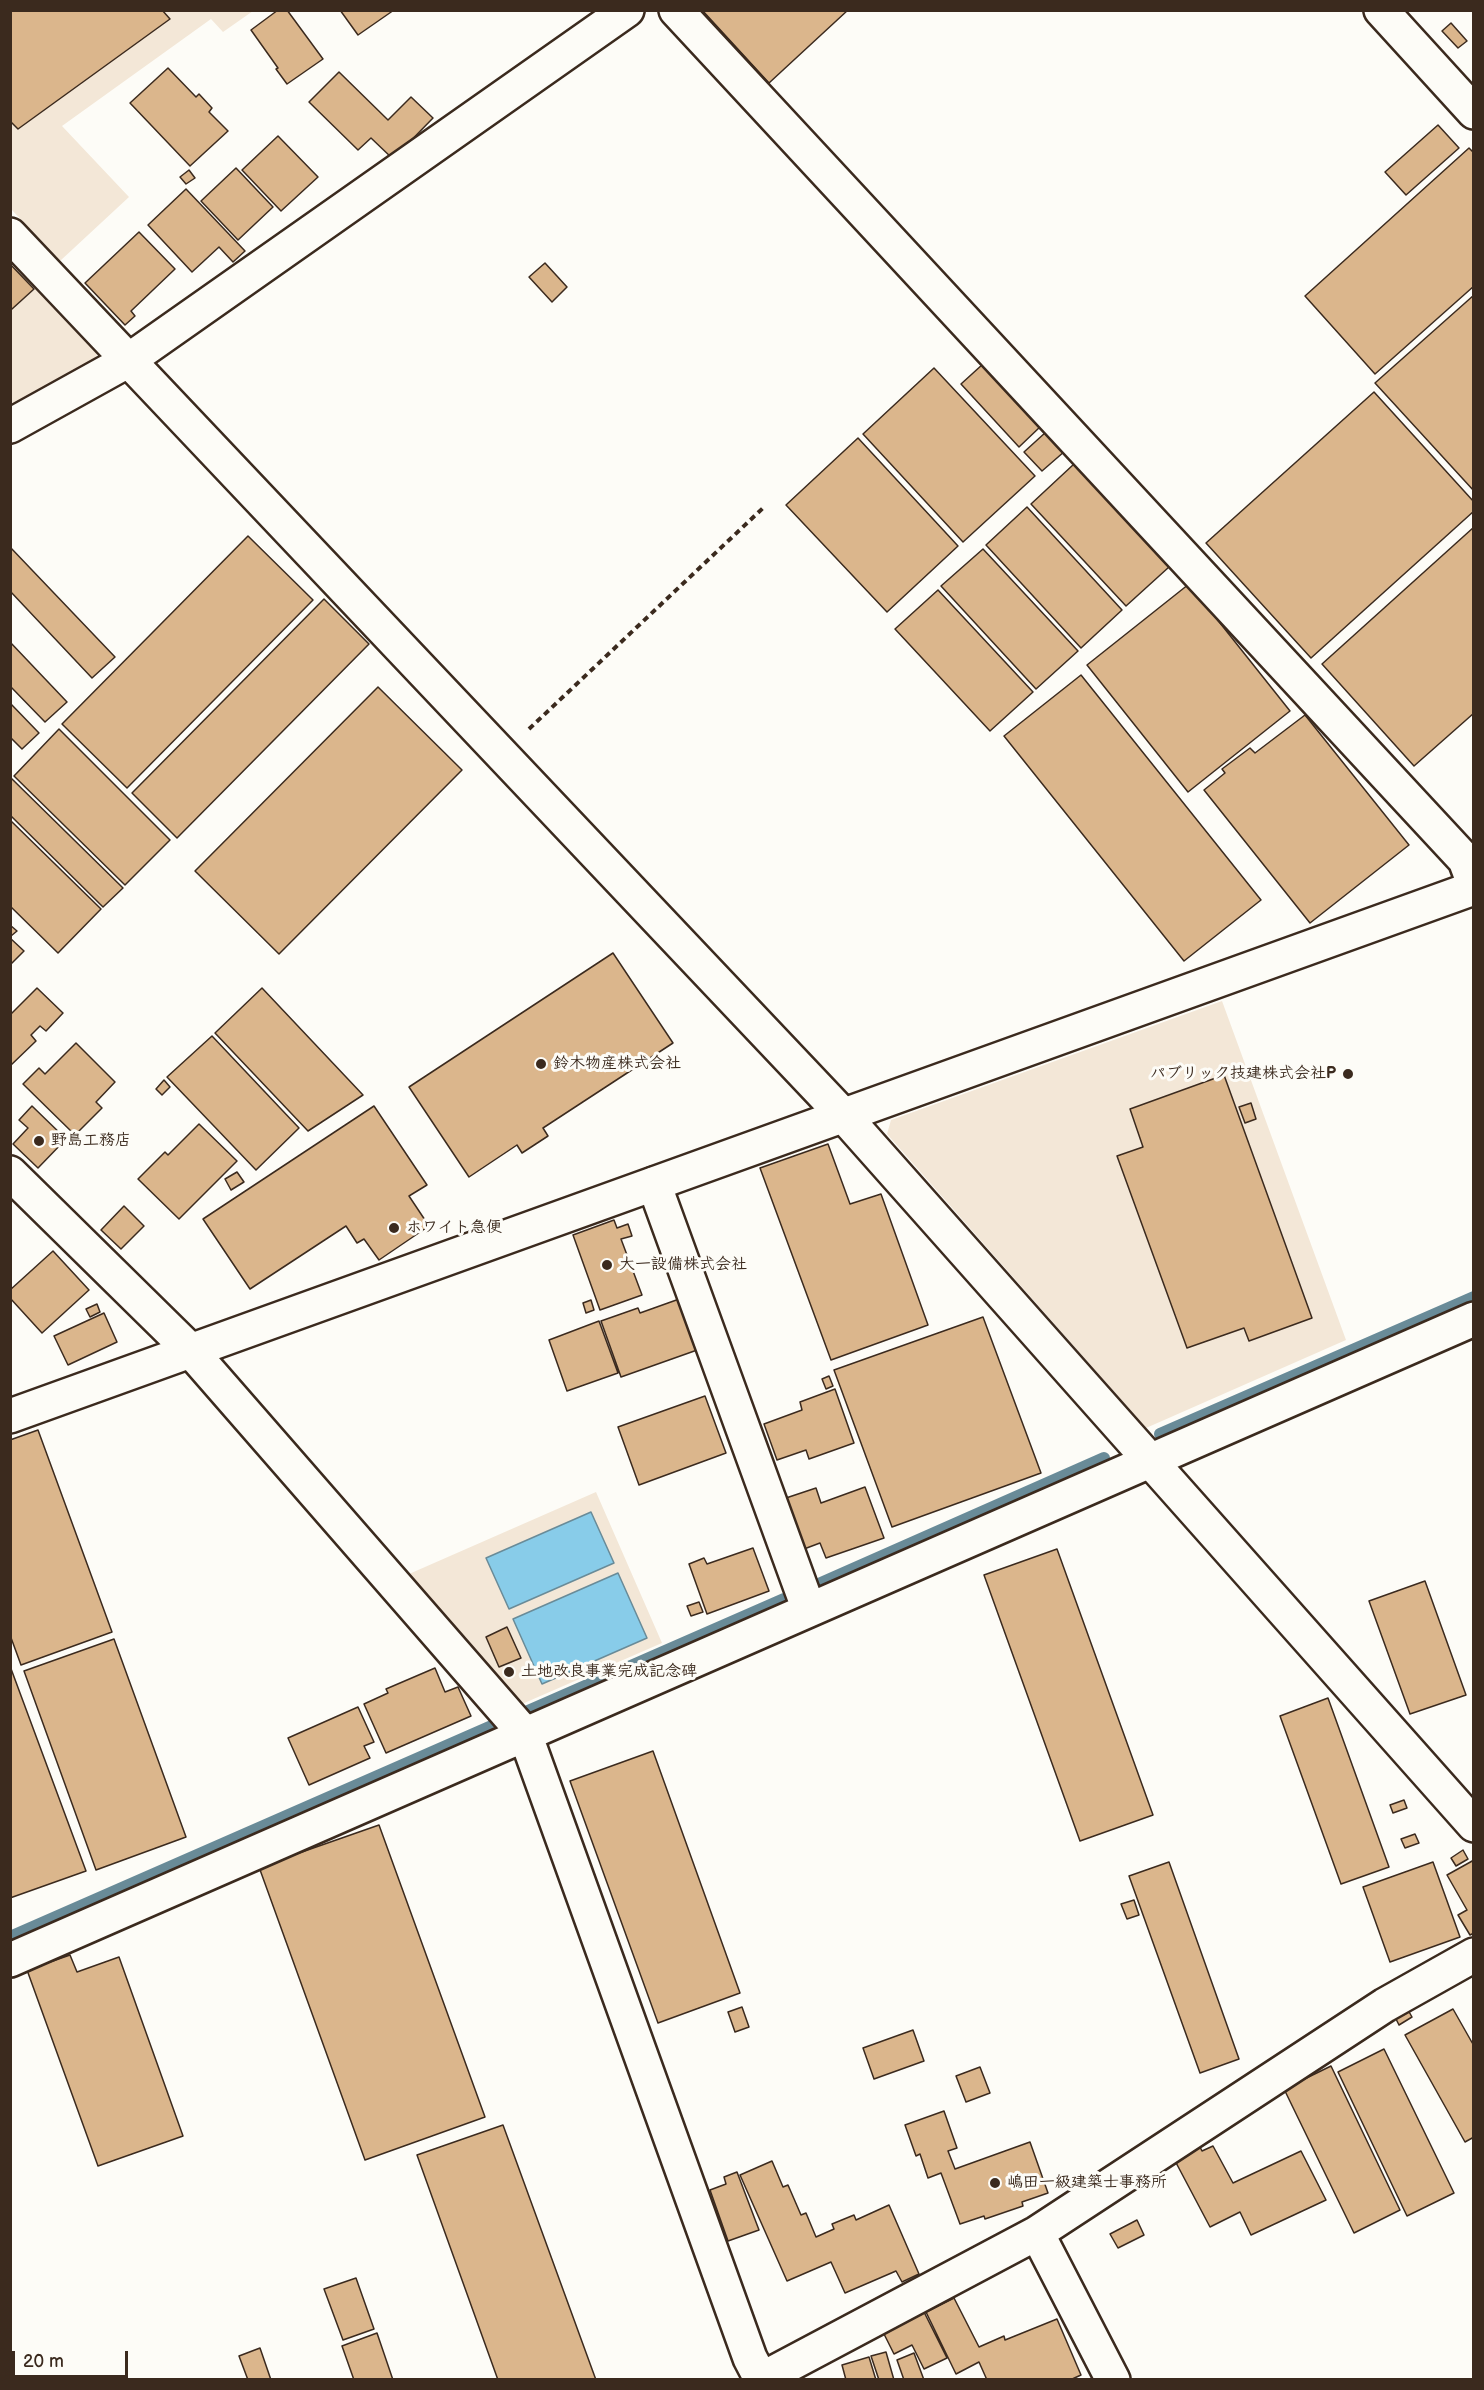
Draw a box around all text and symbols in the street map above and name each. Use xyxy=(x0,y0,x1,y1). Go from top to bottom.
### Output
place label: 鈴木物産株式会社 xyxy=(553,1054,681,1074)
marker: 鈴木物産株式会社 xyxy=(534,1057,548,1071)
place label: パブリック技建株式会社P xyxy=(1150,1064,1336,1084)
marker: パブリック技建株式会社P xyxy=(1341,1067,1355,1081)
place label: 野島工務店 xyxy=(51,1131,131,1151)
marker: 野島工務店 xyxy=(32,1134,46,1148)
place label: ホワイト急便 xyxy=(406,1218,502,1238)
marker: ホワイト急便 xyxy=(387,1221,401,1235)
place label: 大一設備株式会社 xyxy=(619,1255,747,1275)
marker: 大一設備株式会社 xyxy=(600,1258,614,1272)
place label: 土地改良事業完成記念碑 xyxy=(521,1662,697,1682)
marker: 土地改良事業完成記念碑 xyxy=(502,1665,516,1679)
place label: 嶋田一級建築士事務所 xyxy=(1007,2173,1167,2193)
marker: 嶋田一級建築士事務所 xyxy=(988,2176,1002,2190)
scale bar xyxy=(15,2339,130,2377)
text: 20 m xyxy=(23,2351,64,2372)

